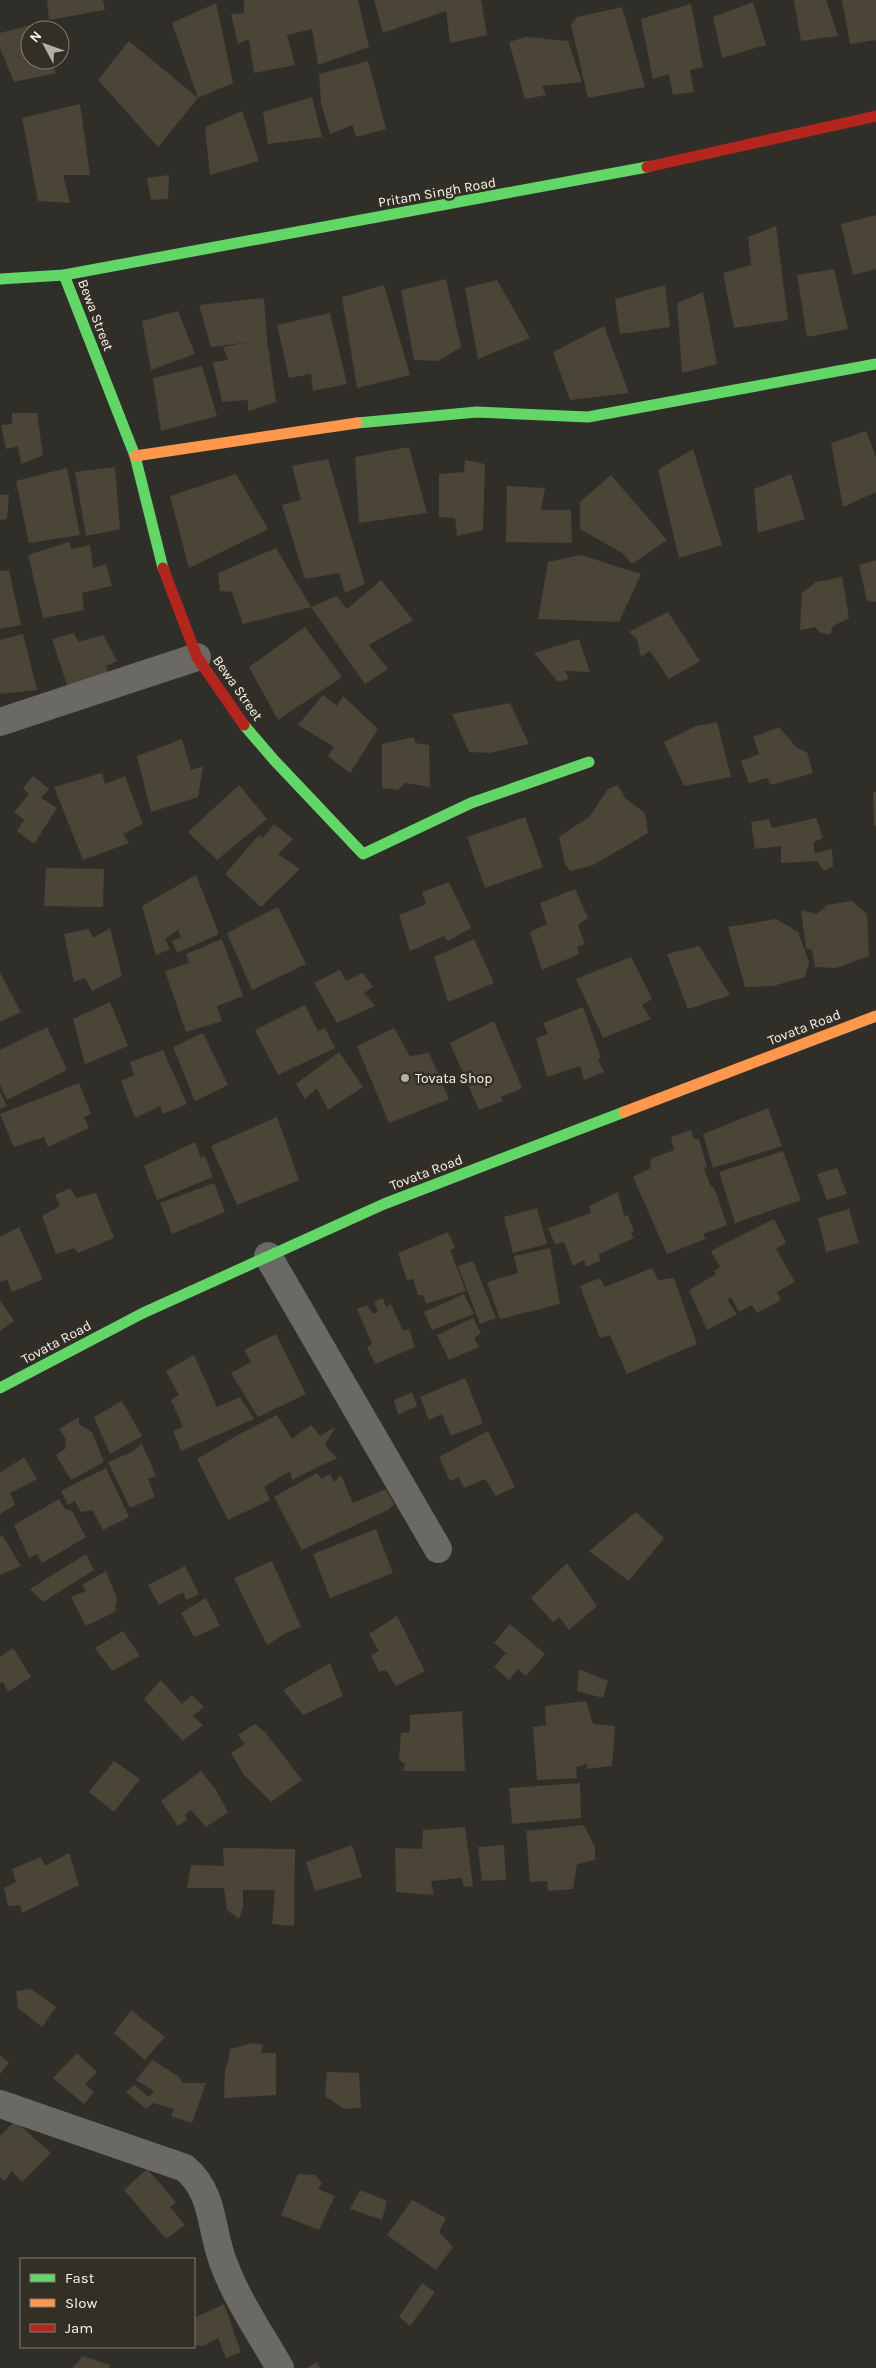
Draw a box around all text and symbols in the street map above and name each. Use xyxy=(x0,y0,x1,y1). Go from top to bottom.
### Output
north arrow xyxy=(20,20,70,70)
text: N xyxy=(26,27,45,46)
street label: Pritam Singh Road xyxy=(377,174,497,211)
street label: Bewa Street xyxy=(74,277,117,353)
street label: Bewa Street xyxy=(209,652,266,724)
street label: Tovata Road xyxy=(765,1006,843,1049)
place label: Tovata Shop xyxy=(415,1070,492,1087)
marker: Tovata Shop xyxy=(399,1072,411,1084)
street label: Tovata Road xyxy=(387,1151,465,1194)
street label: Tovata Road xyxy=(18,1317,94,1368)
legend xyxy=(20,2258,195,2348)
text: Fast xyxy=(65,2269,95,2287)
text: Slow xyxy=(65,2294,97,2312)
text: Jam xyxy=(65,2319,93,2337)

